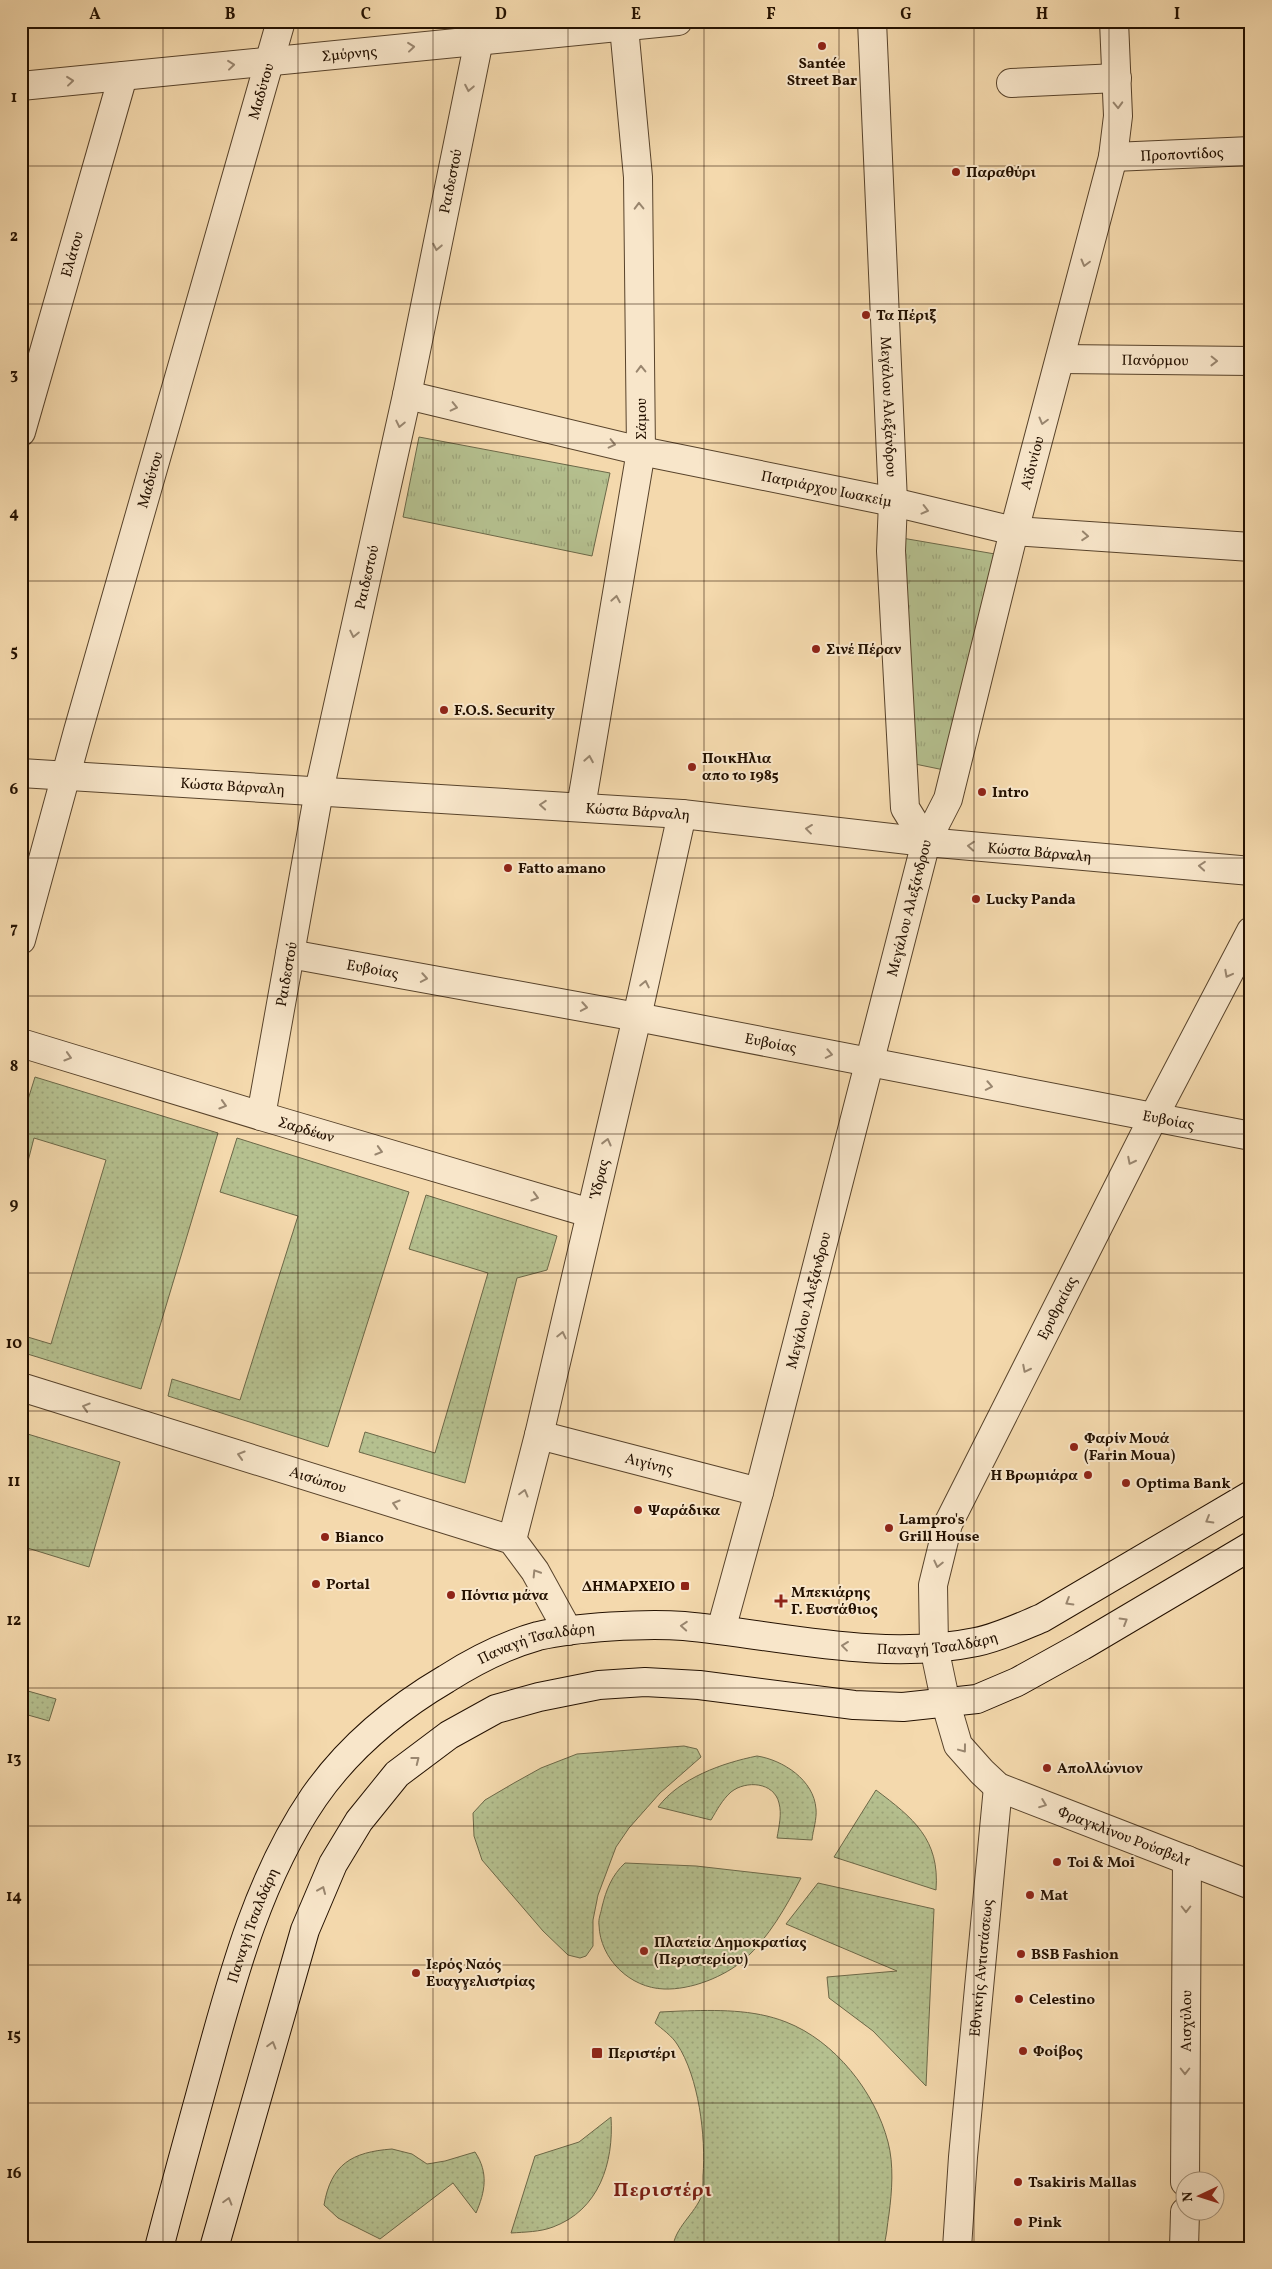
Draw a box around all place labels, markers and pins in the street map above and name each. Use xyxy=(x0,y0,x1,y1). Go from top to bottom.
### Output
marker: Santée Street Bar xyxy=(816,40,828,52)
place label: Santée Street Bar xyxy=(787,54,857,92)
place label: Παραθύρι xyxy=(966,163,1036,184)
marker: Παραθύρι xyxy=(950,166,962,178)
place label: Τα Πέριξ xyxy=(876,306,936,327)
marker: Τα Πέριξ xyxy=(860,309,872,321)
place label: Σινέ Πέραν xyxy=(826,640,902,661)
marker: Σινέ Πέραν xyxy=(810,643,822,655)
place label: F.O.S. Security xyxy=(454,701,555,722)
marker: F.O.S. Security xyxy=(438,704,450,716)
place label: ΠοικΗλια απο το 1985 xyxy=(702,749,779,787)
marker: ΠοικΗλια απο το 1985 xyxy=(686,761,698,773)
place label: Intro xyxy=(992,783,1029,804)
marker: Intro xyxy=(976,786,988,798)
place label: Fatto amano xyxy=(518,859,606,880)
marker: Fatto amano xyxy=(502,862,514,874)
place label: Lucky Panda xyxy=(986,890,1076,911)
marker: Lucky Panda xyxy=(970,893,982,905)
place label: Φαρίν Μουά (Farin Moua) xyxy=(1084,1429,1176,1467)
marker: Φαρίν Μουά (Farin Moua) xyxy=(1068,1441,1080,1453)
place label: Η Βρωμιάρα xyxy=(991,1466,1078,1487)
marker: Η Βρωμιάρα xyxy=(1082,1469,1094,1481)
place label: Optima Bank xyxy=(1136,1474,1231,1495)
marker: Optima Bank xyxy=(1120,1477,1132,1489)
place label: Ψαράδικα xyxy=(648,1501,721,1522)
marker: Ψαράδικα xyxy=(632,1504,644,1516)
place label: Lampro's Grill House xyxy=(899,1510,980,1548)
marker: Lampro's Grill House xyxy=(883,1522,895,1534)
place label: Bianco xyxy=(335,1528,384,1549)
marker: Bianco xyxy=(319,1531,331,1543)
place label: Portal xyxy=(326,1575,370,1596)
place label: ΔΗΜΑΡΧΕΙΟ xyxy=(582,1577,675,1598)
marker: Portal xyxy=(310,1578,322,1590)
marker: ΔΗΜΑΡΧΕΙΟ xyxy=(679,1580,691,1592)
place label: Μπεκιάρης Γ. Ευστάθιος xyxy=(791,1583,878,1621)
place label: Πόντια μάνα xyxy=(461,1586,549,1607)
marker: Πόντια μάνα xyxy=(445,1589,457,1601)
marker: Μπεκιάρης Γ. Ευστάθιος xyxy=(775,1595,787,1607)
place label: Απολλώνιον xyxy=(1057,1759,1143,1780)
marker: Απολλώνιον xyxy=(1041,1762,1053,1774)
place label: Toi & Moi xyxy=(1067,1853,1135,1874)
marker: Toi & Moi xyxy=(1051,1856,1063,1868)
place label: Mat xyxy=(1040,1886,1068,1907)
marker: Mat xyxy=(1024,1889,1036,1901)
place label: Πλατεία Δημοκρατίας (Περιστερίου) xyxy=(654,1933,806,1971)
marker: Πλατεία Δημοκρατίας (Περιστερίου) xyxy=(638,1945,650,1957)
place label: BSB Fashion xyxy=(1031,1945,1119,1966)
marker: BSB Fashion xyxy=(1015,1948,1027,1960)
place label: Ιερός Ναός Ευαγγελιστρίας xyxy=(426,1955,535,1993)
marker: Ιερός Ναός Ευαγγελιστρίας xyxy=(410,1967,422,1979)
place label: Celestino xyxy=(1029,1990,1095,2011)
marker: Celestino xyxy=(1013,1993,1025,2005)
place label: Φοίβος xyxy=(1033,2042,1083,2063)
place label: Περιστέρι xyxy=(608,2044,676,2065)
marker: Φοίβος xyxy=(1017,2045,1029,2057)
marker: Περιστέρι xyxy=(590,2046,604,2060)
place label: Tsakiris Mallas xyxy=(1028,2173,1137,2194)
marker: Tsakiris Mallas xyxy=(1012,2176,1024,2188)
place label: Pink xyxy=(1028,2213,1062,2234)
marker: Pink xyxy=(1012,2216,1024,2228)

